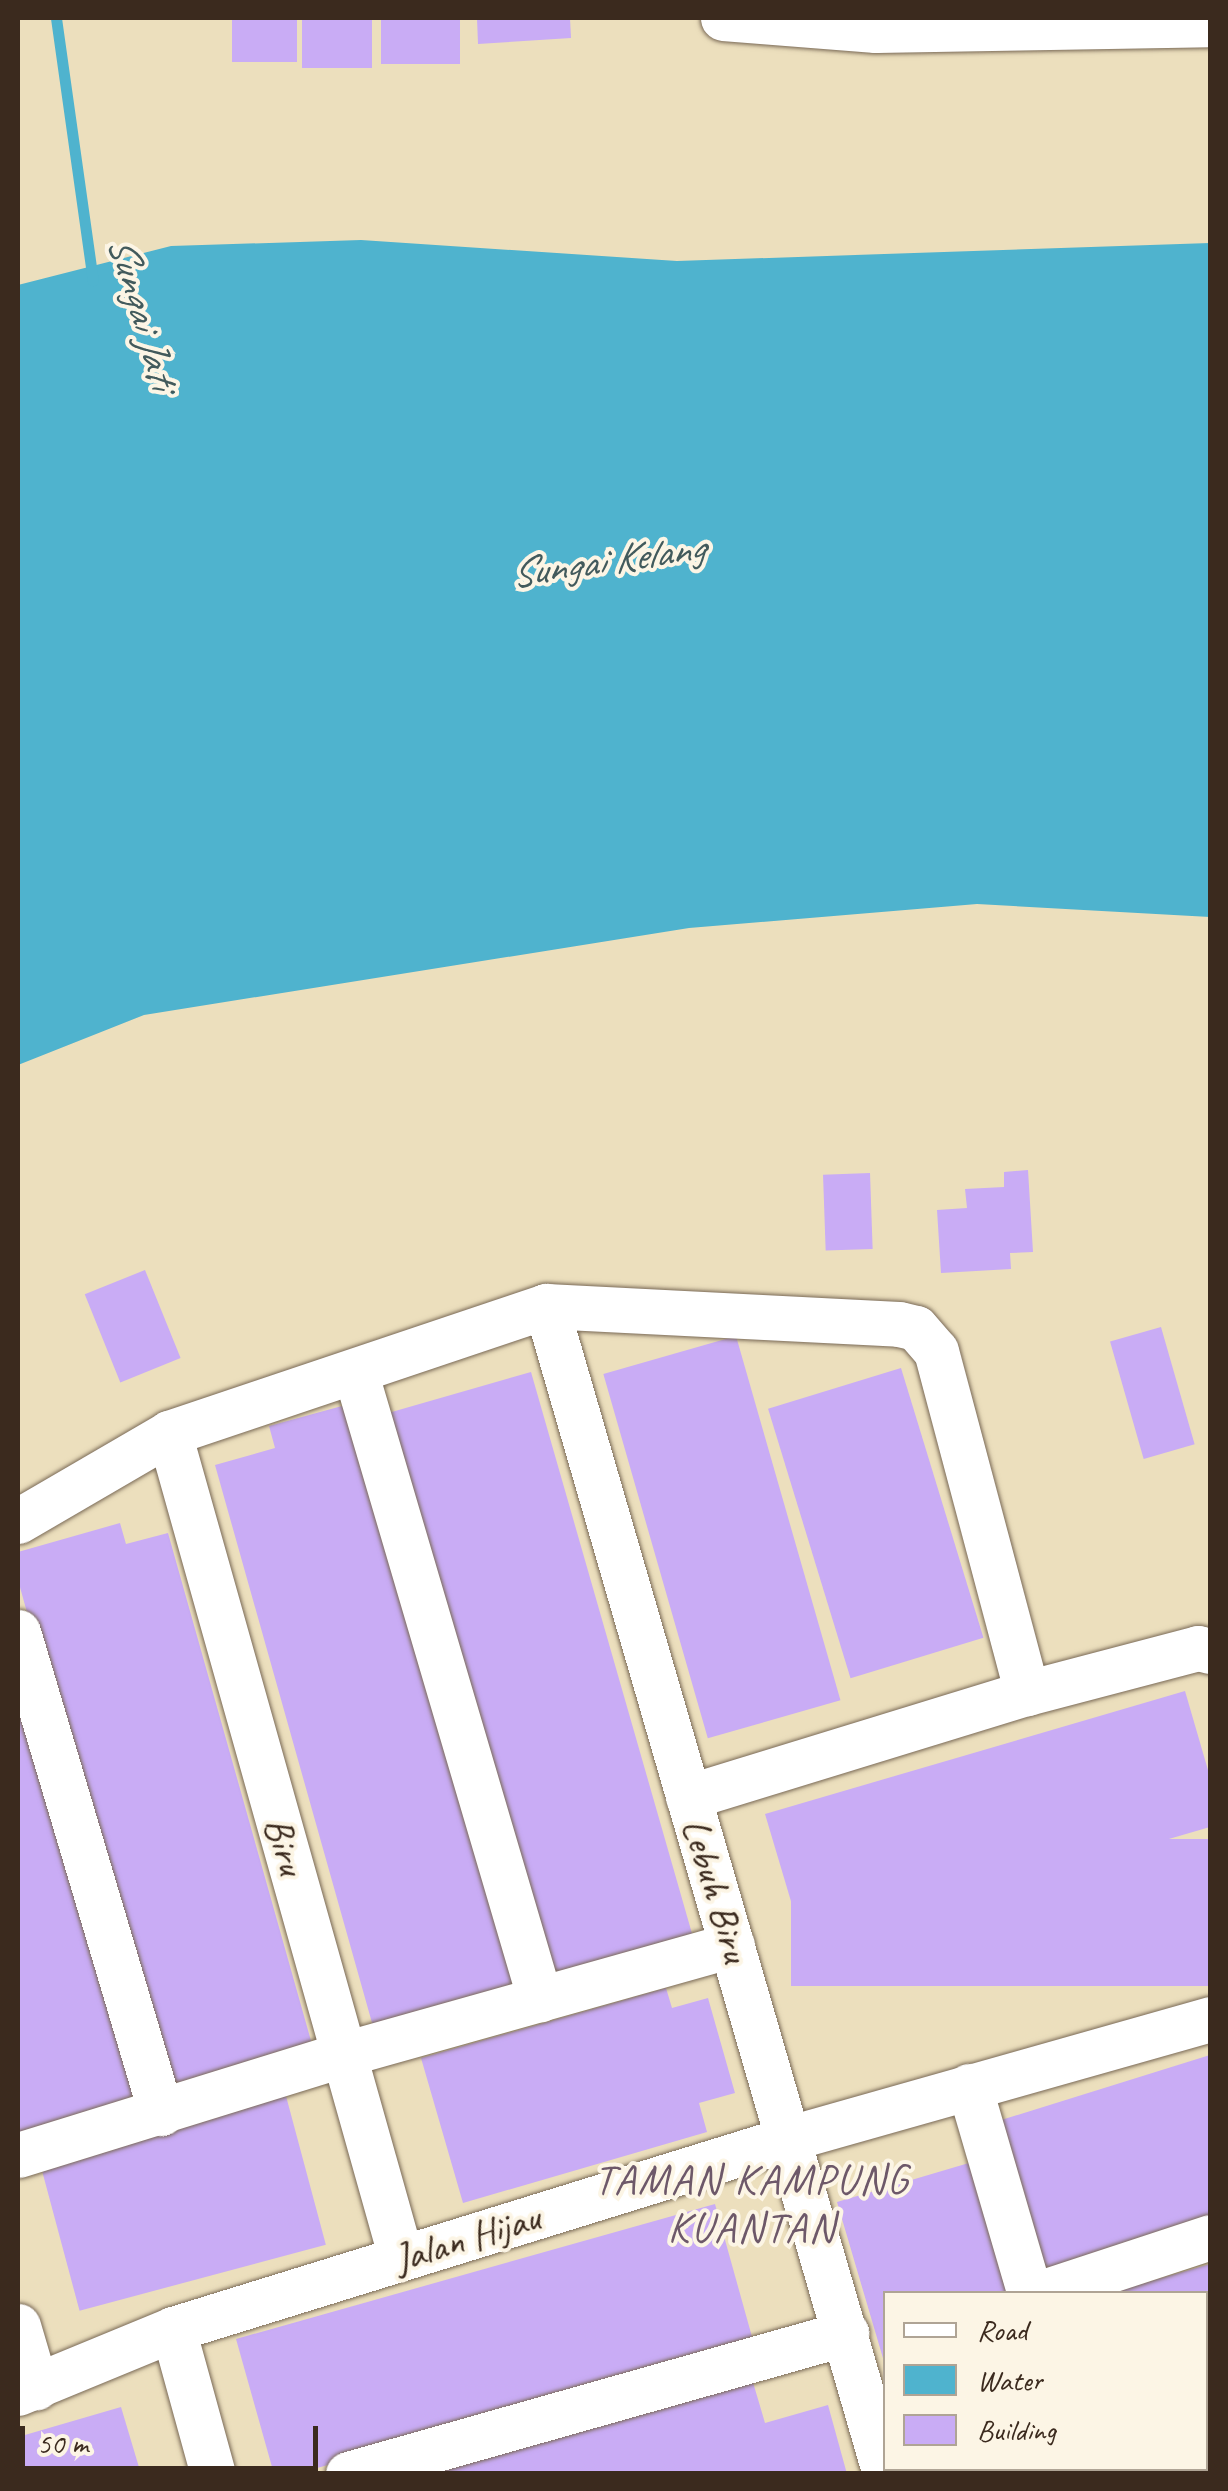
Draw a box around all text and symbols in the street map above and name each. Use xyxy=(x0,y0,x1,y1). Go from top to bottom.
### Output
water label: Sungai Jati xyxy=(96,230,188,394)
water label: Sungai Kelang xyxy=(507,522,707,600)
street label: Biru xyxy=(254,1812,316,1880)
street label: Lebuh Biru xyxy=(671,1812,761,1968)
district label: TAMAN KAMPUNG KUANTAN xyxy=(595,2155,909,2254)
street label: Jalan Hijau xyxy=(389,2193,545,2283)
legend xyxy=(883,2291,1208,2471)
text: Road xyxy=(977,2311,1027,2349)
text: Water xyxy=(977,2361,1042,2399)
scale bar xyxy=(25,2406,322,2468)
text: Building xyxy=(977,2411,1056,2449)
text: 50 m xyxy=(37,2424,88,2462)

